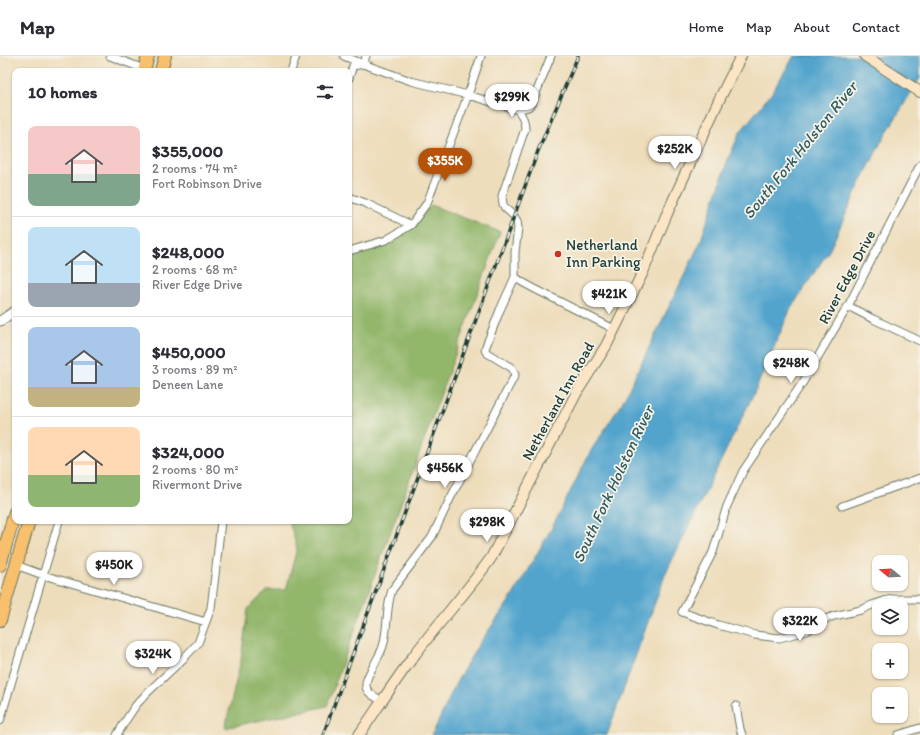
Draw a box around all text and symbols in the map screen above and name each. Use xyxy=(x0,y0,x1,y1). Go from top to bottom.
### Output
text: Map xyxy=(20,16,55,39)
text: Home xyxy=(689,19,724,36)
text: Map xyxy=(746,19,772,36)
text: About xyxy=(794,19,830,36)
text: Contact xyxy=(852,19,900,36)
water label: South Fork Holston River xyxy=(739,76,862,222)
icon: filters xyxy=(314,81,336,103)
text: 10 homes xyxy=(28,82,97,102)
pin: $299K xyxy=(484,84,540,118)
text: $299K xyxy=(494,89,530,104)
pin: $252K xyxy=(647,136,703,170)
text: $355,000 xyxy=(152,141,223,161)
text: $252K xyxy=(657,141,693,156)
icon: home xyxy=(60,142,108,190)
pin: $355K xyxy=(417,148,473,182)
text: $355K xyxy=(427,153,463,168)
text: 2 rooms · 74 m² xyxy=(152,161,238,176)
text: Fort Robinson Drive xyxy=(152,176,262,191)
street label: River Edge Drive xyxy=(815,227,879,327)
place label: Netherland Inn Parking xyxy=(566,236,641,271)
text: $248,000 xyxy=(152,242,225,262)
icon: home xyxy=(60,243,108,291)
marker: Netherland Inn Parking xyxy=(553,249,563,259)
text: 2 rooms · 68 m² xyxy=(152,262,237,277)
text: River Edge Drive xyxy=(152,277,242,292)
pin: $421K xyxy=(581,281,637,315)
text: $421K xyxy=(591,286,627,301)
street label: Netherland Inn Road xyxy=(518,339,598,463)
text: $450,000 xyxy=(152,342,226,362)
icon: home xyxy=(60,343,108,391)
pin: $248K xyxy=(763,350,819,384)
text: $248K xyxy=(773,355,809,370)
text: 3 rooms · 89 m² xyxy=(152,362,238,377)
text: Deneen Lane xyxy=(152,377,223,392)
water label: South Fork Holston River xyxy=(568,401,658,565)
text: $324,000 xyxy=(152,442,225,462)
icon: home xyxy=(60,443,108,491)
pin: $456K xyxy=(417,455,473,489)
text: $456K xyxy=(427,460,463,475)
text: 2 rooms · 80 m² xyxy=(152,462,239,477)
text: Rivermont Drive xyxy=(152,477,242,492)
pin: $298K xyxy=(459,509,515,543)
text: $298K xyxy=(469,514,505,529)
pin: $450K xyxy=(86,552,142,586)
north arrow xyxy=(872,555,908,591)
map controls xyxy=(872,555,908,723)
text: $450K xyxy=(95,557,133,572)
button: layers xyxy=(872,599,908,635)
pin: $322K xyxy=(772,608,828,642)
text: $322K xyxy=(782,613,818,628)
pin: $324K xyxy=(125,641,181,675)
button: + xyxy=(872,643,908,679)
text: $324K xyxy=(135,646,171,661)
button: − xyxy=(872,687,908,723)

